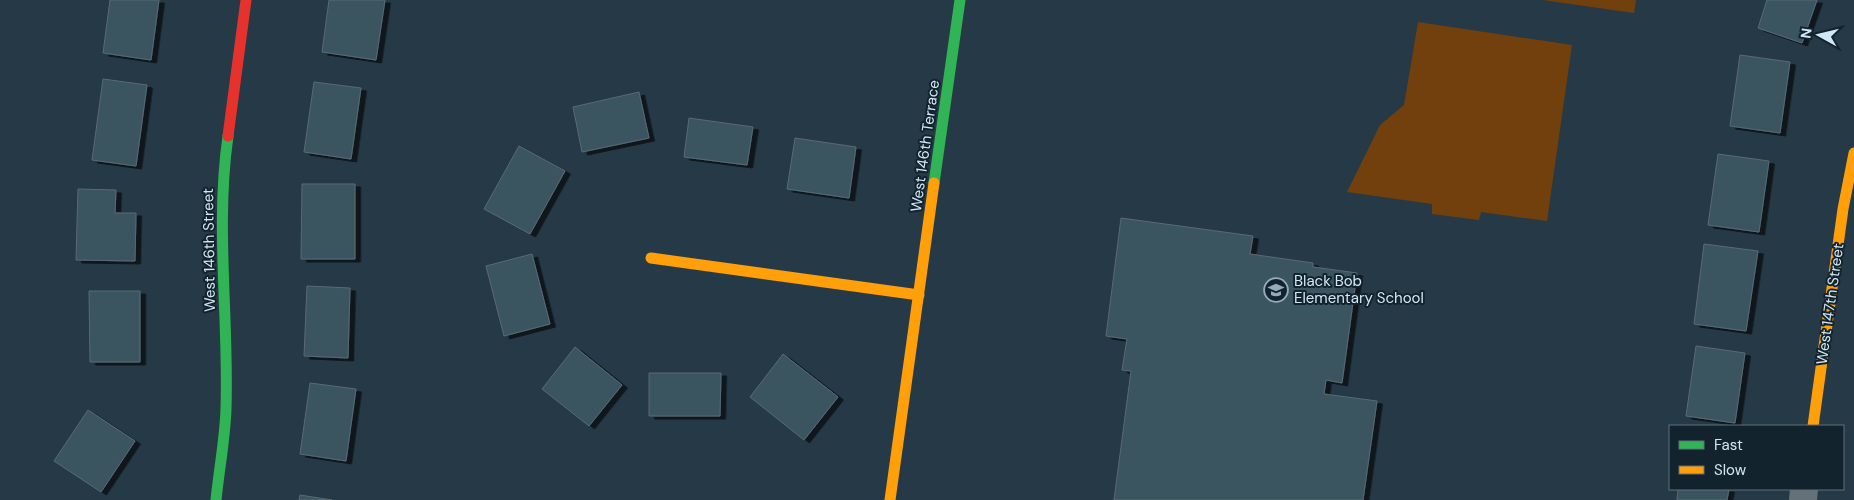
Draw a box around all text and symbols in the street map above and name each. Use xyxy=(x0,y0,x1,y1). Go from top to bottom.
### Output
north arrow xyxy=(1794,10,1844,60)
text: N xyxy=(1797,27,1816,40)
street label: West 146th Terrace xyxy=(906,79,944,213)
street label: West 146th Street xyxy=(198,188,220,312)
street label: West 147th Street xyxy=(1812,242,1848,366)
place label: Black Bob Elementary School xyxy=(1294,271,1424,308)
school or university icon: Black Bob Elementary School xyxy=(1263,277,1289,303)
legend xyxy=(1669,425,1844,490)
text: Fast xyxy=(1714,435,1743,455)
text: Slow xyxy=(1714,460,1747,480)

